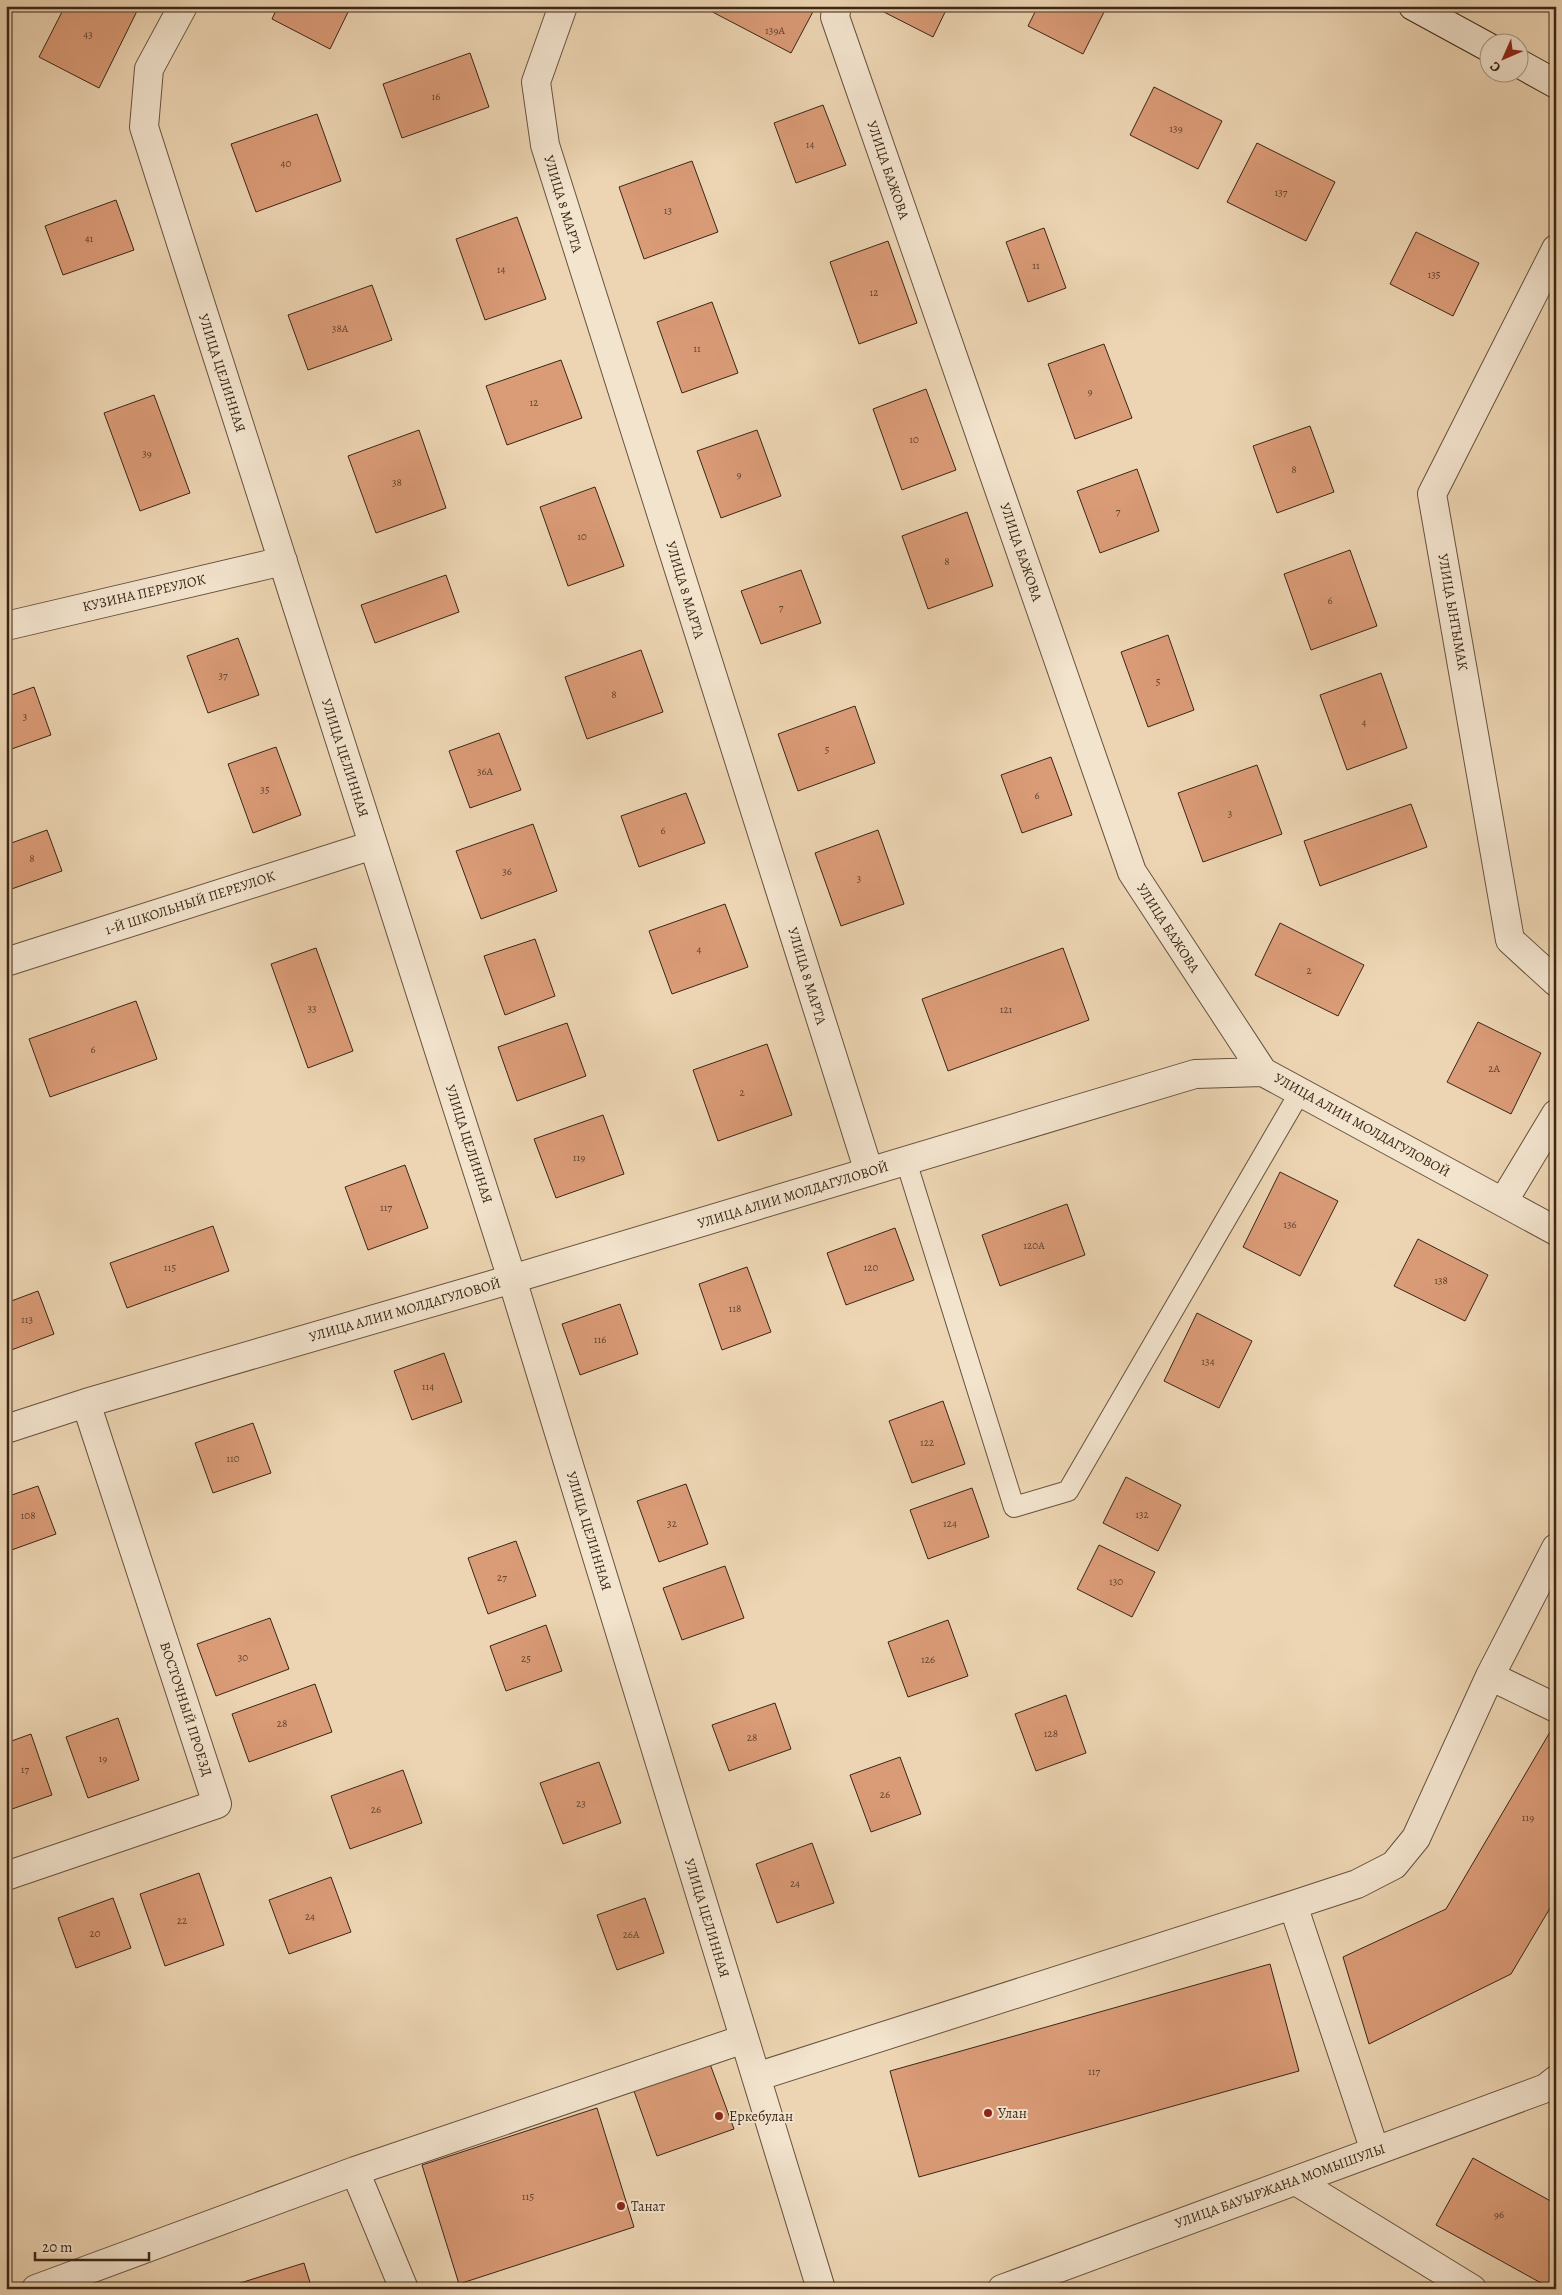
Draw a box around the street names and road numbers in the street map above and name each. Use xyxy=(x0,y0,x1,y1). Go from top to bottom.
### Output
street label: УЛИЦА БАЖОВА xyxy=(862,118,914,223)
street label: УЛИЦА 8 МАРТА xyxy=(539,153,587,256)
street label: УЛИЦА ЦЕЛИННАЯ xyxy=(194,311,250,435)
street label: УЛИЦА БАЖОВА xyxy=(995,500,1047,605)
street label: УЛИЦА 8 МАРТА xyxy=(661,539,709,642)
street label: УЛИЦА ЫНТЫМАК xyxy=(1433,552,1473,672)
street label: КУЗИНА ПЕРЕУЛОК xyxy=(81,570,207,616)
street label: УЛИЦА ЦЕЛИННАЯ xyxy=(317,696,373,820)
street label: 1-Й ШКОЛЬНЫЙ ПЕРЕУЛОК xyxy=(103,866,278,940)
street label: УЛИЦА БАЖОВА xyxy=(1132,880,1205,977)
street label: УЛИЦА 8 МАРТА xyxy=(783,925,831,1028)
street label: УЛИЦА АЛИИ МОЛДАГУЛОВОЙ xyxy=(1271,1069,1453,1181)
street label: УЛИЦА ЦЕЛИННАЯ xyxy=(441,1082,497,1206)
street label: УЛИЦА АЛИИ МОЛДАГУЛОВОЙ xyxy=(695,1157,891,1233)
street label: УЛИЦА АЛИИ МОЛДАГУЛОВОЙ xyxy=(307,1274,503,1346)
street label: УЛИЦА ЦЕЛИННАЯ xyxy=(562,1469,616,1593)
street label: ВОСТОЧНЫЙ ПРОЕЗД xyxy=(155,1639,217,1779)
street label: УЛИЦА ЦЕЛИННАЯ xyxy=(680,1856,734,1980)
street label: УЛИЦА БАУЫРЖАНА МОМЫШУЛЫ xyxy=(1172,2139,1388,2233)

